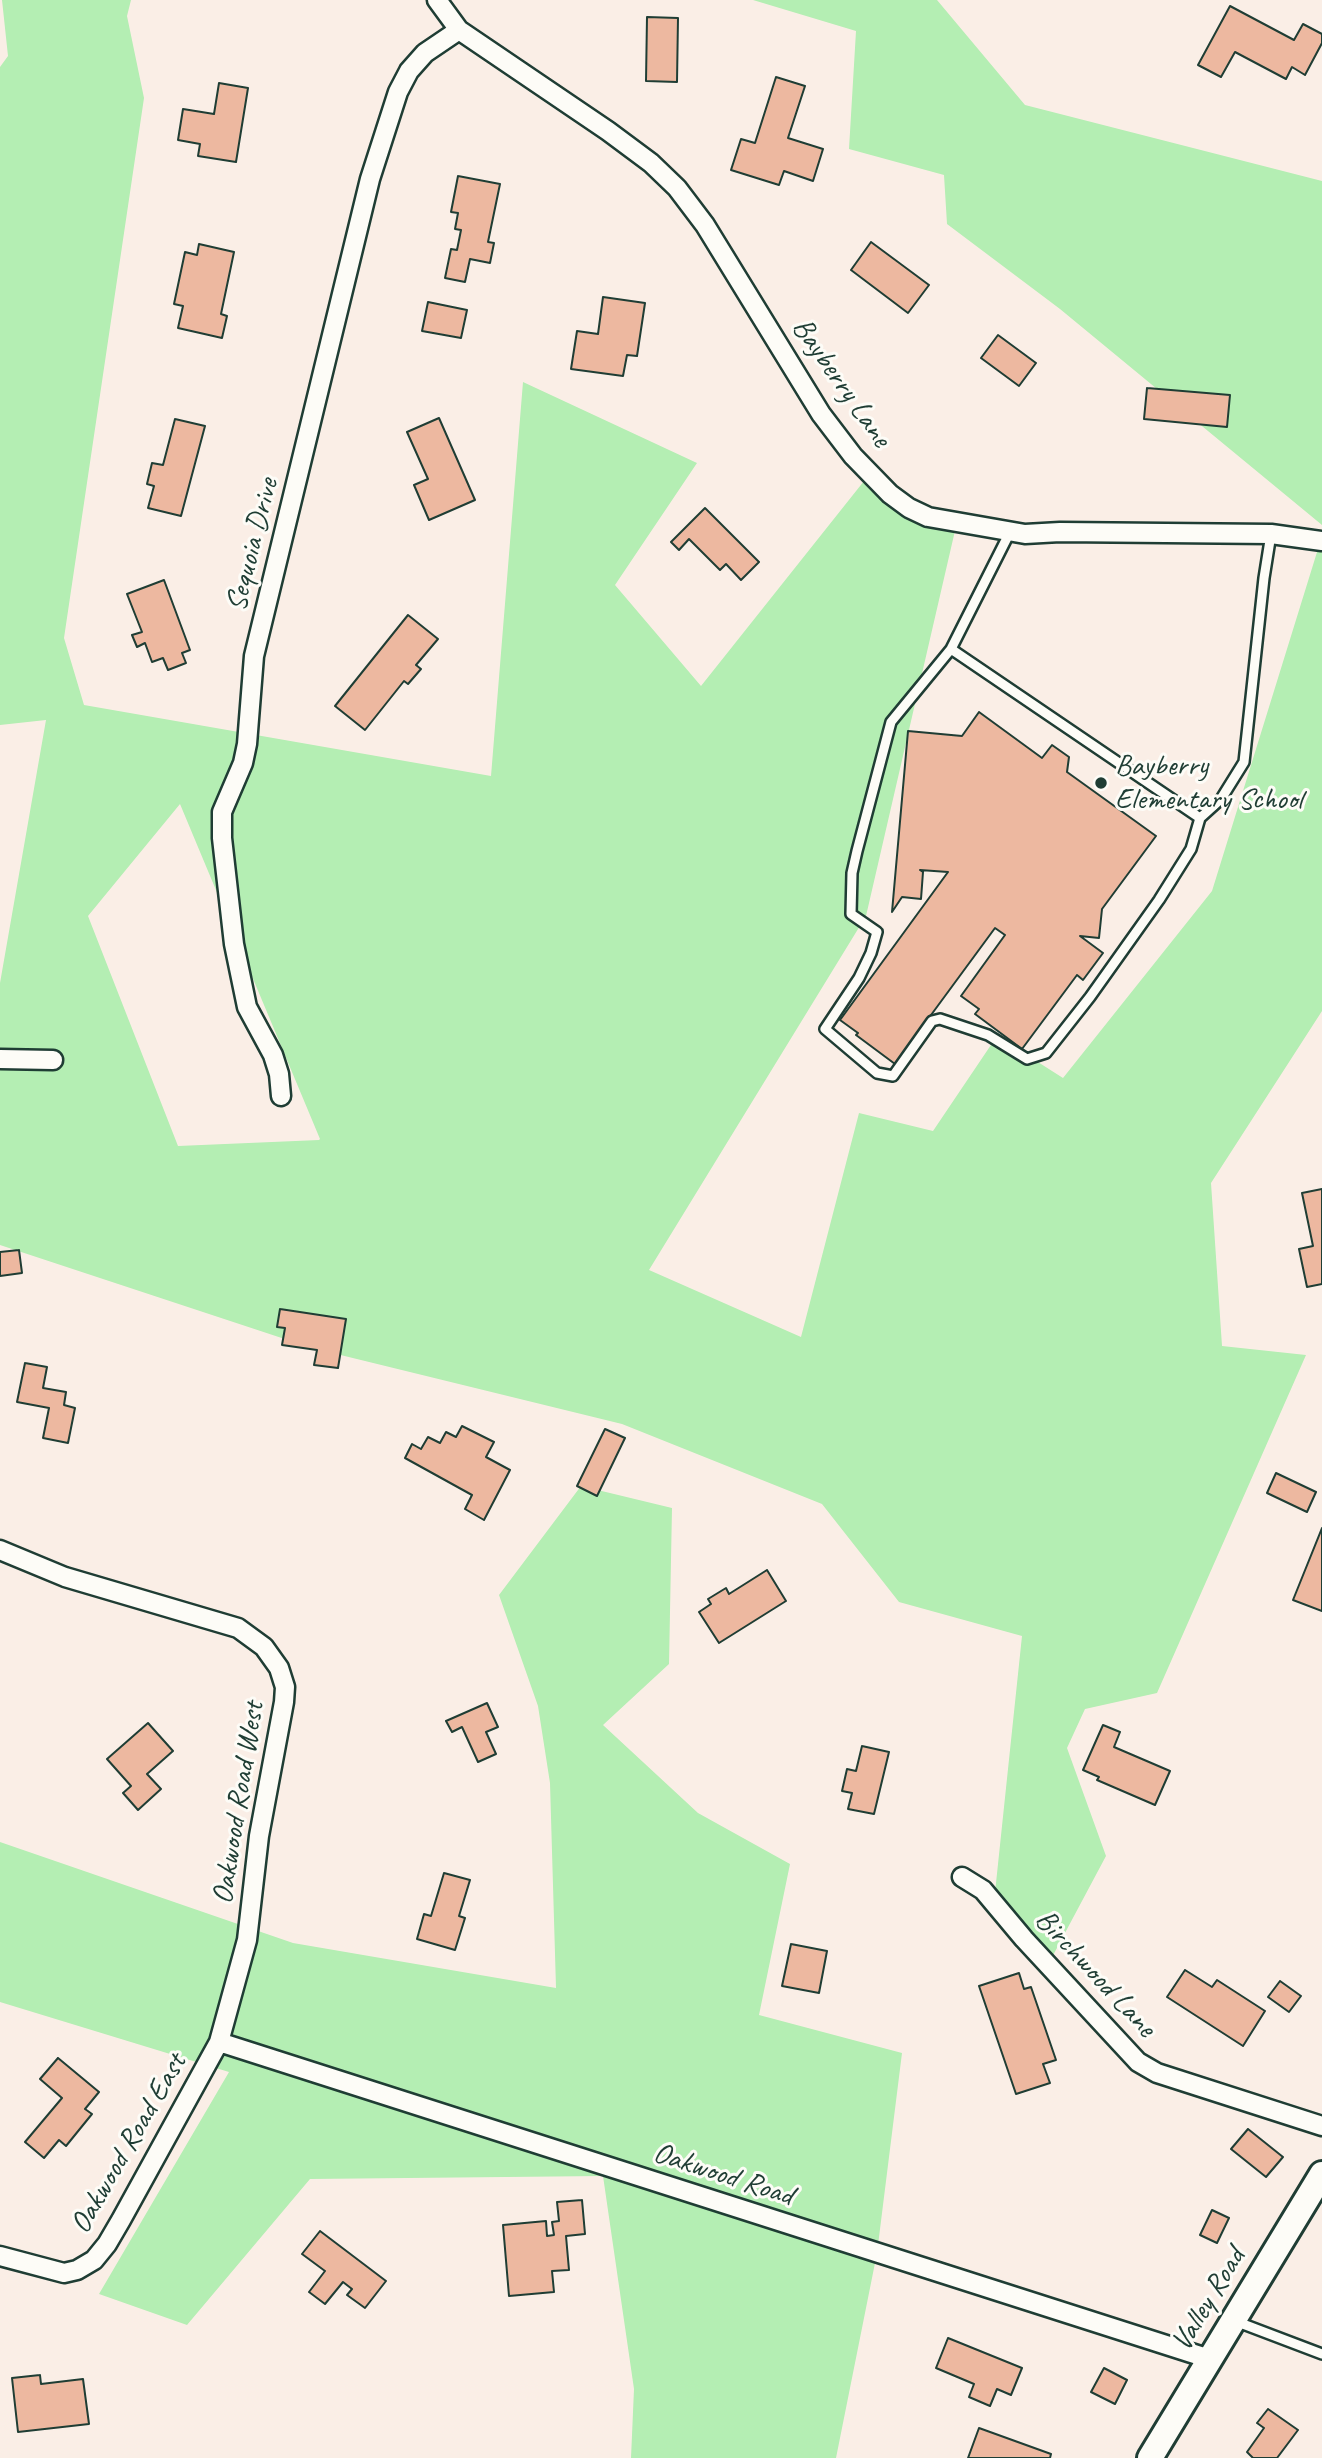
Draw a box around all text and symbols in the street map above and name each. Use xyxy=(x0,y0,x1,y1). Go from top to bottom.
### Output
street label: Bayberry Lane xyxy=(783,311,899,455)
street label: Sequoia Drive xyxy=(219,475,287,615)
place label: Bayberry Elementary School xyxy=(1115,748,1302,818)
marker: Bayberry Elementary School xyxy=(1093,775,1109,791)
street label: Oakwood Road West xyxy=(205,1699,273,1907)
street label: Birchwood Lane xyxy=(1027,1903,1163,2045)
street label: Oakwood Road East xyxy=(63,2048,195,2240)
street label: Oakwood Road xyxy=(649,2135,797,2215)
street label: Valley Road xyxy=(1164,2242,1254,2358)

